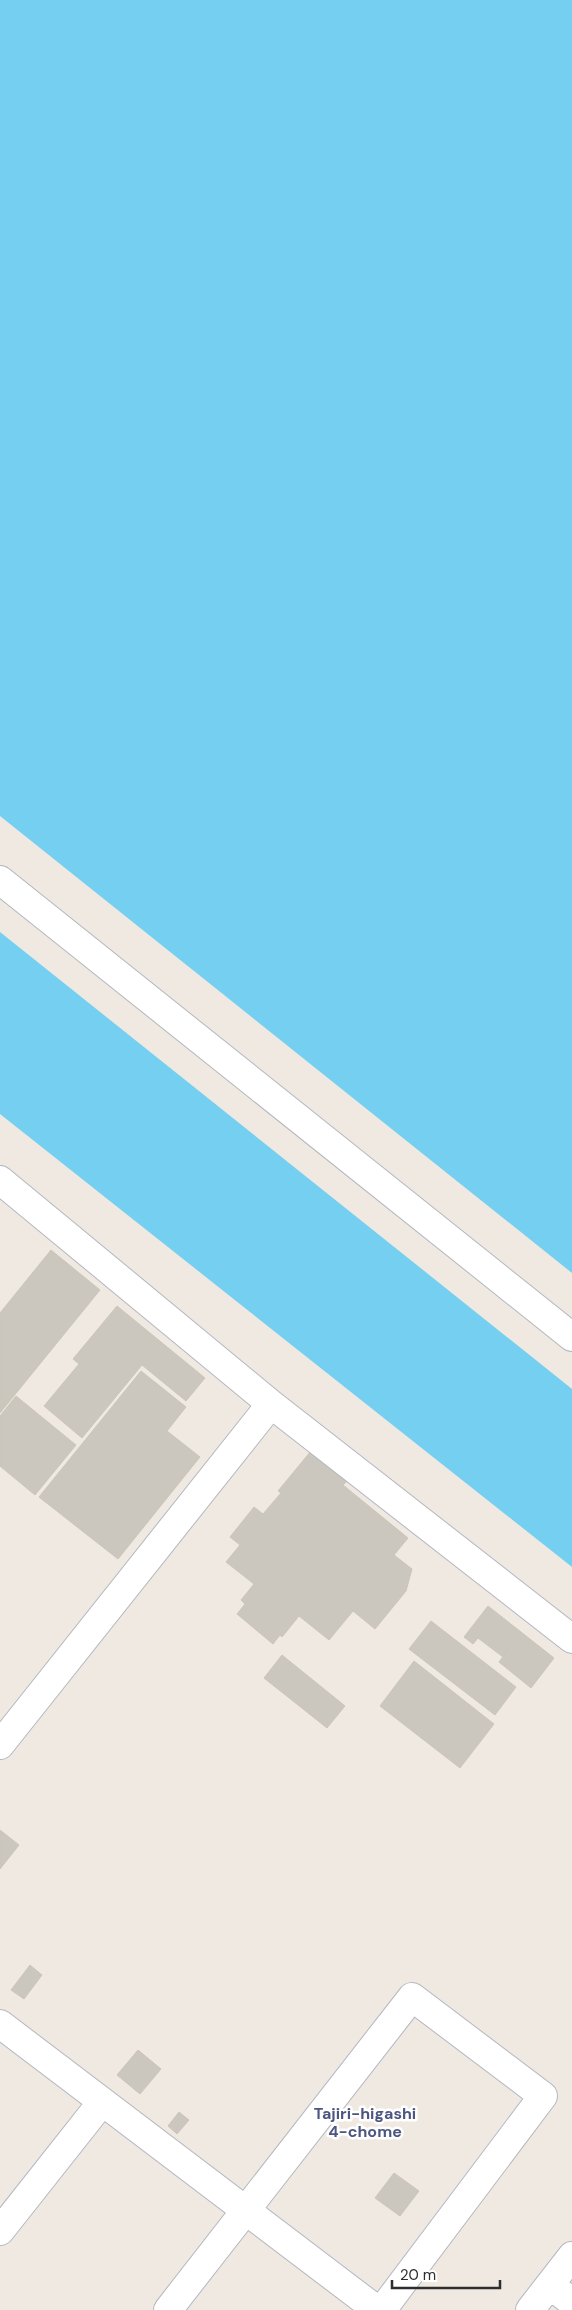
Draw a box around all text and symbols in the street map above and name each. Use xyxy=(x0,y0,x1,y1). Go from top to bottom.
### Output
district label: Tajiri-higashi 4-chome xyxy=(314,2103,416,2142)
scale bar xyxy=(392,2258,500,2290)
text: 20 m xyxy=(400,2265,436,2285)

